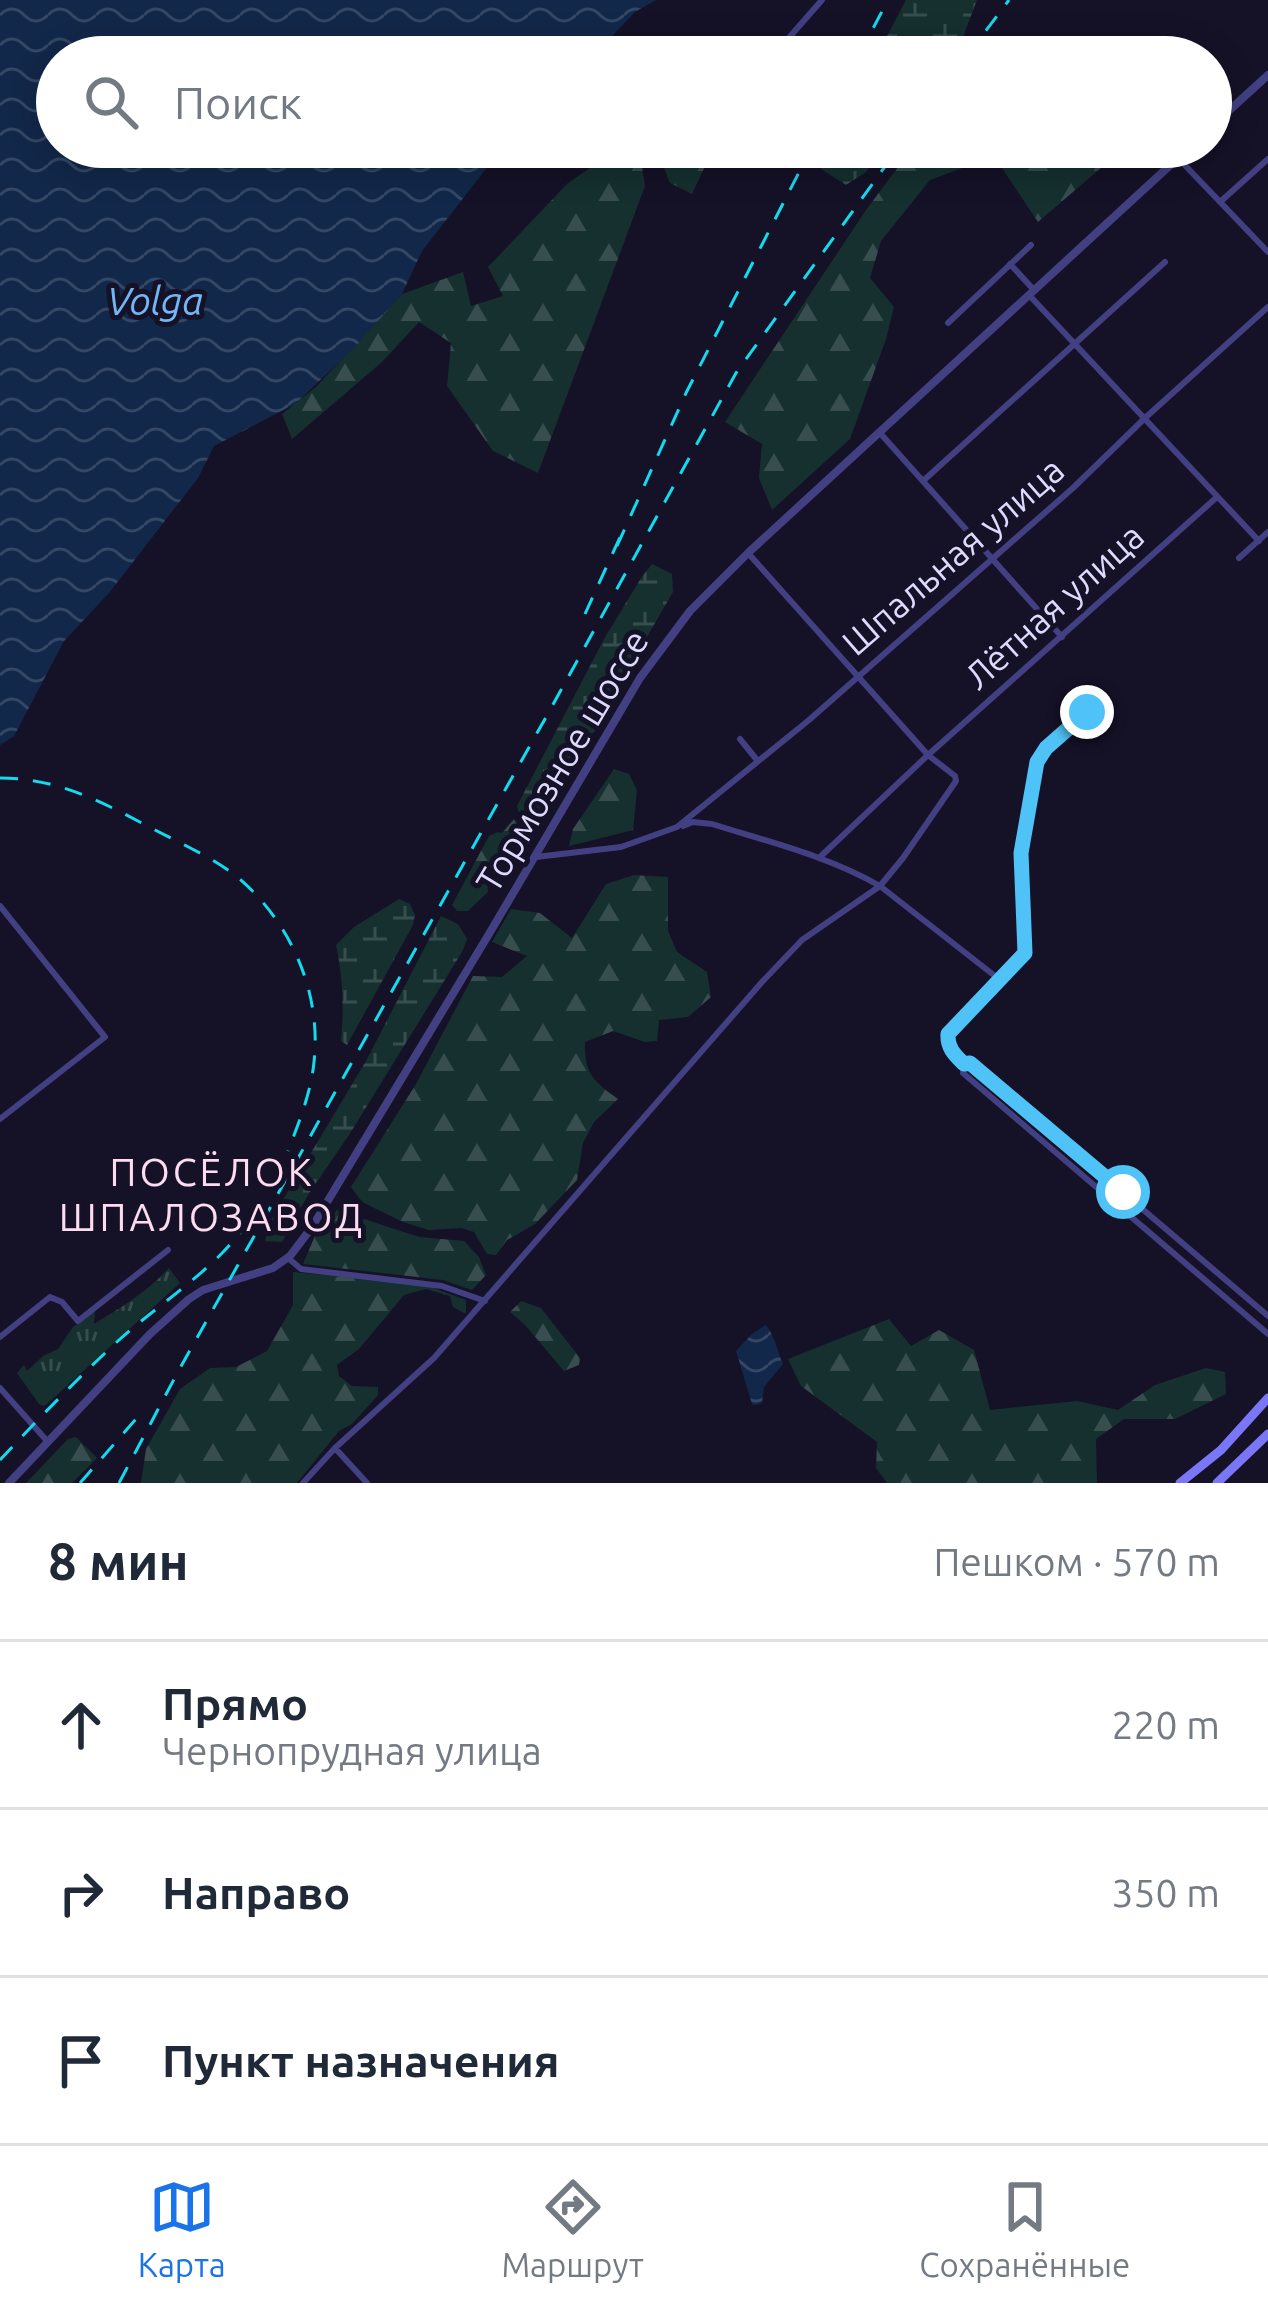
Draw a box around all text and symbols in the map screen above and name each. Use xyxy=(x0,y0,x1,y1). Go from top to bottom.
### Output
search box xyxy=(36,36,1232,168)
icon: search xyxy=(78,69,144,135)
text: Поиск xyxy=(174,77,302,128)
water label: Volga xyxy=(107,279,203,322)
street label: Шпальная улица xyxy=(834,448,1072,663)
street label: Лётная улица xyxy=(956,515,1152,697)
street label: Тормозное шоссе xyxy=(467,622,656,899)
route end xyxy=(1060,685,1114,739)
district label: ПОСЁЛОК ШПАЛОЗАВОД xyxy=(59,1150,365,1238)
route start xyxy=(1096,1165,1150,1219)
text: 8 мин xyxy=(48,1532,189,1590)
text: Пешком · 570 m xyxy=(933,1540,1220,1583)
text: Прямо xyxy=(162,1678,308,1729)
icon: ahead xyxy=(48,1692,114,1758)
text: 220 m xyxy=(1111,1703,1220,1746)
text: Чернопрудная улица xyxy=(162,1729,542,1772)
icon: right xyxy=(48,1860,114,1926)
text: Направо xyxy=(162,1867,350,1918)
text: 350 m xyxy=(1111,1871,1220,1914)
icon: arrive xyxy=(48,2028,114,2094)
text: Пункт назначения xyxy=(162,2035,560,2086)
tab: Карта xyxy=(138,2174,226,2283)
tab: Маршрут xyxy=(501,2174,644,2283)
tab: Сохранённые xyxy=(919,2174,1130,2283)

